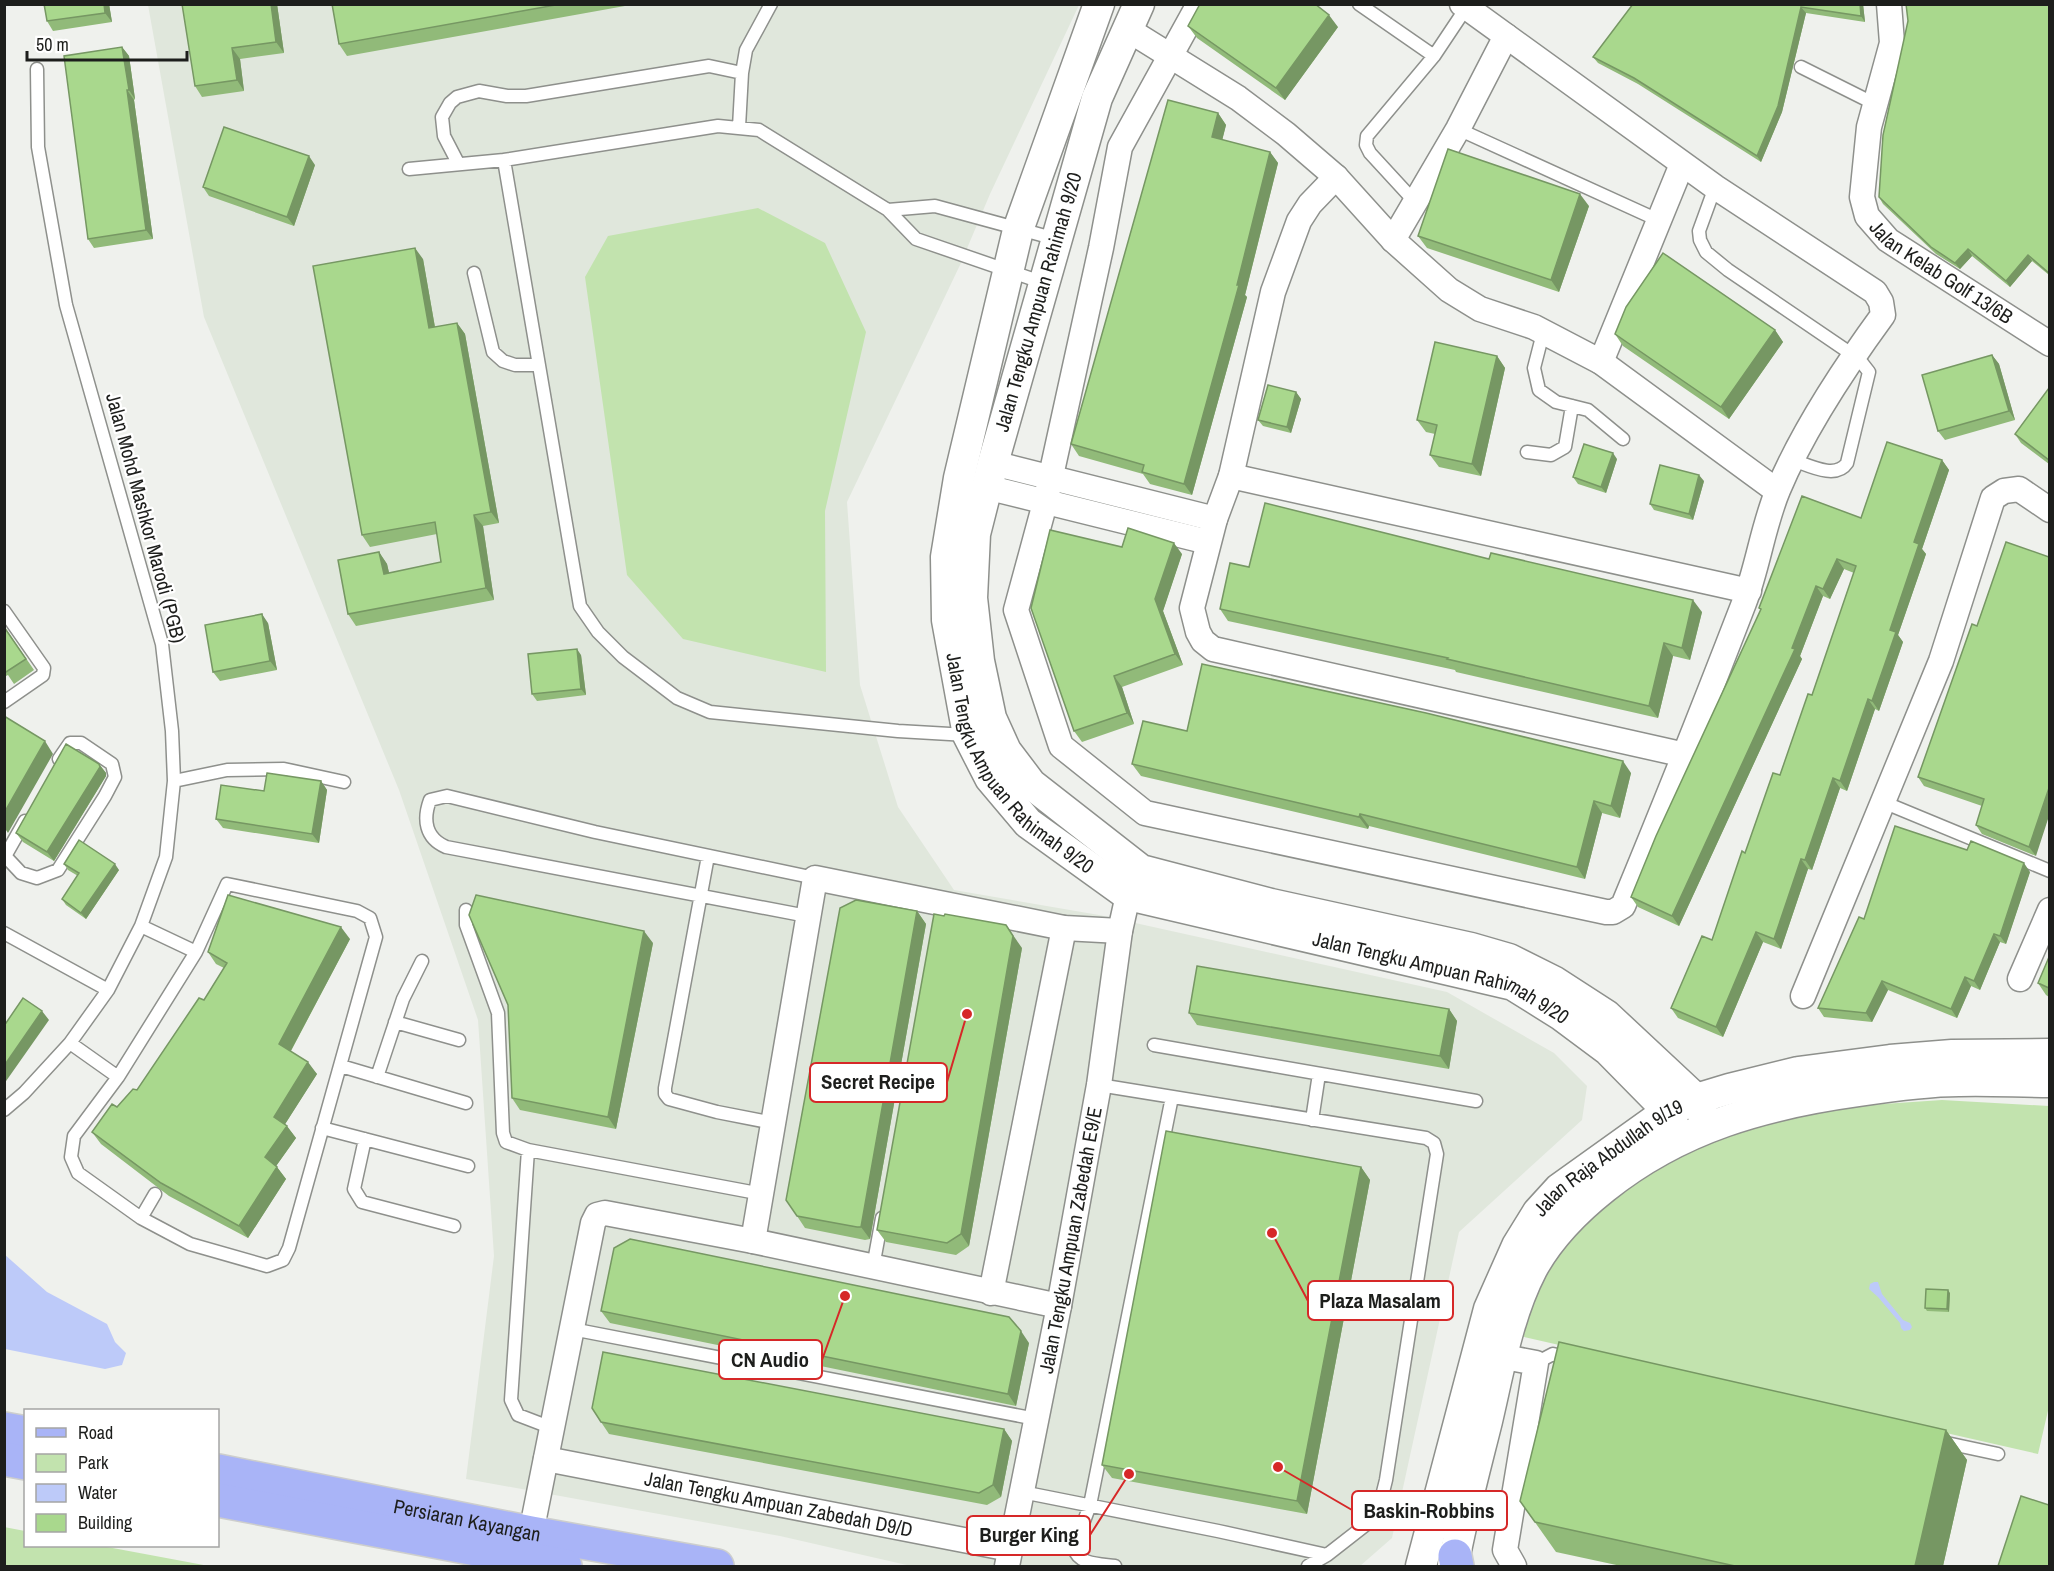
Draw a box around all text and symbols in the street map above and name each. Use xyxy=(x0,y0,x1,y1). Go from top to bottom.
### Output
scale bar xyxy=(27,24,188,62)
text: 50 m xyxy=(36,32,69,57)
street label: Jalan Tengku Ampuan Rahimah 9/20 xyxy=(988,169,1088,435)
street label: Jalan Kelab Golf 13/6B xyxy=(1864,214,2018,330)
street label: Jalan Mohd Mashkor Marodi (PGB) xyxy=(100,390,193,646)
street label: Jalan Tengku Ampuan Rahimah 9/20 xyxy=(940,650,1100,879)
street label: Jalan Tengku Ampuan Rahimah 9/20 xyxy=(1310,925,1575,1030)
callout: Secret Recipe xyxy=(810,1063,947,1102)
text: Secret Recipe xyxy=(821,1067,935,1096)
street label: Jalan Raja Abdullah 9/19 xyxy=(1527,1092,1687,1222)
street label: Jalan Tengku Ampuan Zabedah E9/E xyxy=(1032,1105,1108,1376)
callout: Plaza Masalam xyxy=(1308,1281,1453,1320)
text: Plaza Masalam xyxy=(1319,1286,1441,1315)
callout: CN Audio xyxy=(719,1340,822,1379)
text: CN Audio xyxy=(731,1345,809,1374)
legend xyxy=(24,1409,219,1547)
text: Road xyxy=(78,1420,113,1445)
text: Park xyxy=(78,1450,109,1475)
street label: Jalan Tengku Ampuan Zabedah D9/D xyxy=(642,1464,915,1543)
text: Water xyxy=(78,1480,117,1505)
callout: Baskin-Robbins xyxy=(1352,1491,1507,1530)
street label: Persiaran Kayangan xyxy=(391,1492,543,1548)
text: Baskin-Robbins xyxy=(1363,1496,1495,1525)
text: Building xyxy=(78,1510,133,1535)
callout: Burger King xyxy=(967,1516,1090,1555)
text: Burger King xyxy=(979,1520,1079,1549)

